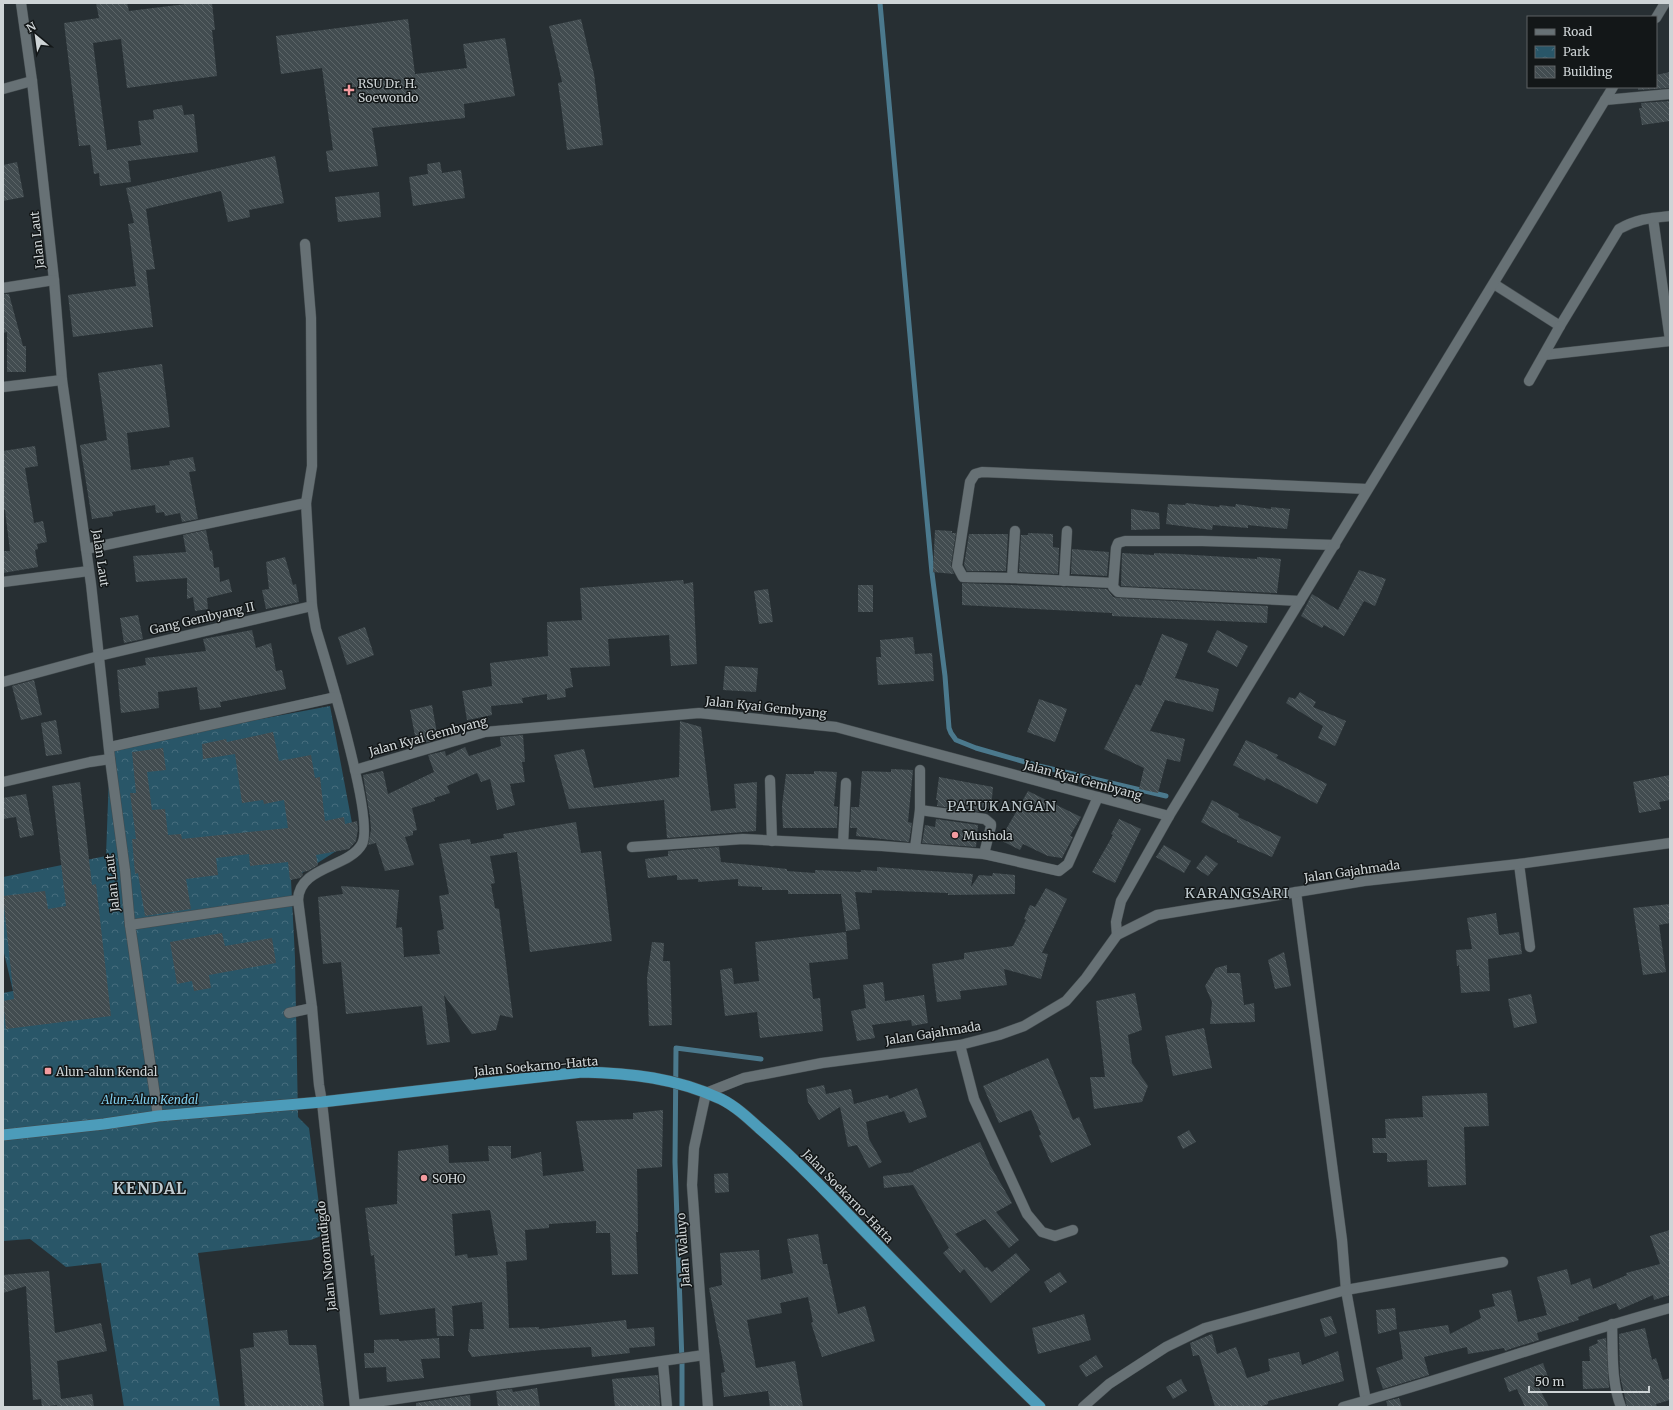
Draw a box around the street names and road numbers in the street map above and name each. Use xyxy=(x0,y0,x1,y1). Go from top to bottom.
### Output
street label: Jalan Laut xyxy=(26,210,48,270)
street label: Jalan Laut xyxy=(89,527,112,588)
street label: Gang Gembyang II xyxy=(148,599,256,637)
street label: Jalan Kyai Gembyang xyxy=(704,693,828,721)
street label: Jalan Kyai Gembyang xyxy=(366,713,490,759)
street label: Jalan Kyai Gembyang xyxy=(1021,757,1145,803)
street label: Jalan Laut xyxy=(101,853,123,913)
street label: Jalan Gajahmada xyxy=(1302,857,1401,885)
street label: Jalan Gajahmada xyxy=(883,1018,982,1048)
street label: Jalan Soekarno-Hatta xyxy=(472,1053,599,1079)
street label: Jalan Soekarno-Hatta xyxy=(799,1145,897,1246)
street label: Jalan Notomudigdo xyxy=(313,1200,339,1313)
street label: Jalan Waluyo xyxy=(673,1212,693,1289)

